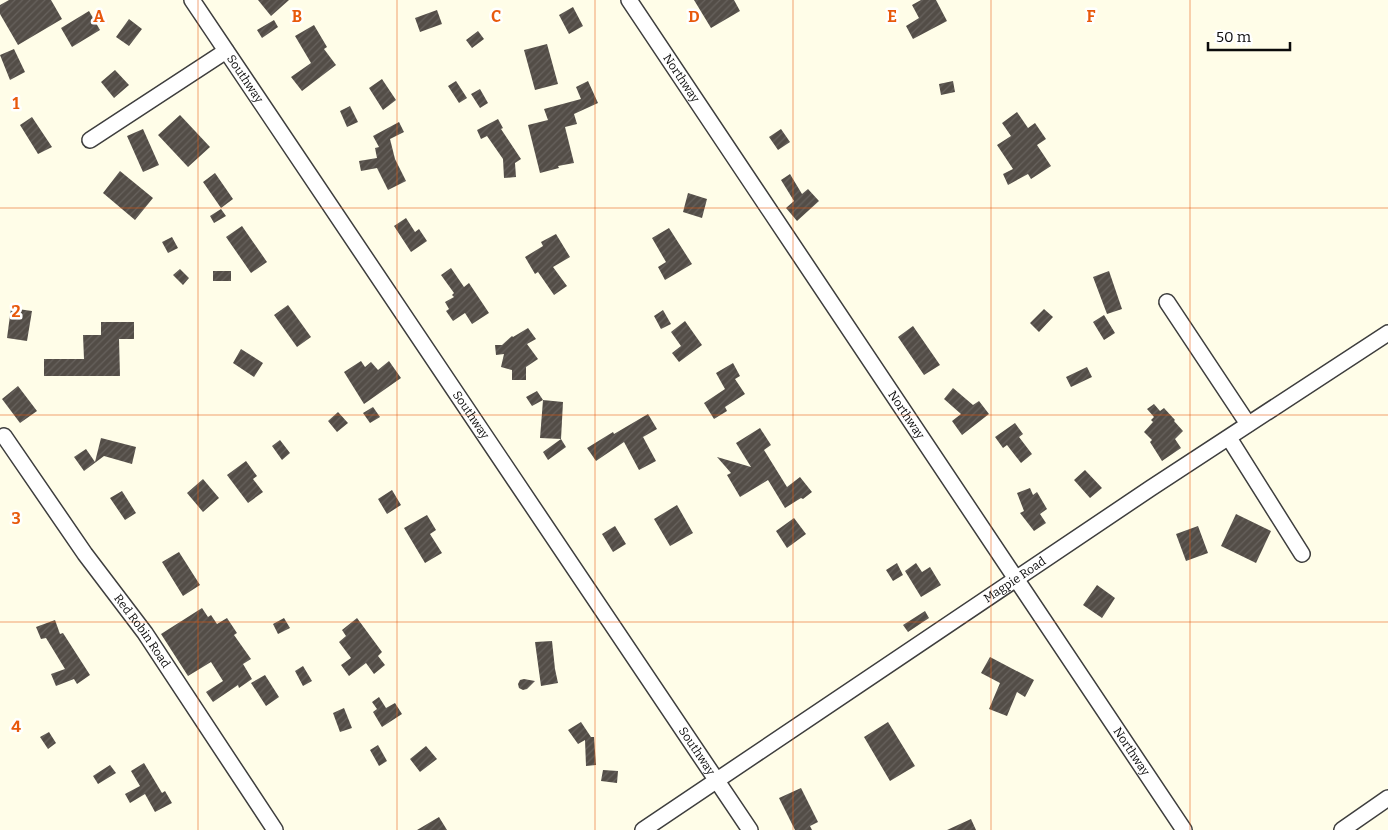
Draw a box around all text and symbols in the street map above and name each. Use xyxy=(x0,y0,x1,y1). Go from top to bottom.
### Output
text: A xyxy=(93,7,105,26)
text: B xyxy=(292,7,302,26)
text: C xyxy=(491,7,501,26)
text: D xyxy=(688,7,700,26)
text: E xyxy=(887,7,897,26)
text: F xyxy=(1087,7,1096,26)
scale bar xyxy=(1208,20,1290,52)
text: 50 m xyxy=(1216,28,1252,46)
street label: Northway xyxy=(660,51,703,105)
street label: Southway xyxy=(224,52,266,106)
text: 1 xyxy=(13,94,20,113)
text: 2 xyxy=(11,302,21,321)
street label: Southway xyxy=(450,388,492,442)
street label: Northway xyxy=(885,388,928,442)
text: 3 xyxy=(11,509,21,528)
street label: Magpie Road xyxy=(981,554,1048,606)
street label: Red Robin Road xyxy=(111,591,173,670)
text: 4 xyxy=(11,717,21,736)
street label: Southway xyxy=(676,724,718,778)
street label: Northway xyxy=(1110,725,1153,779)

